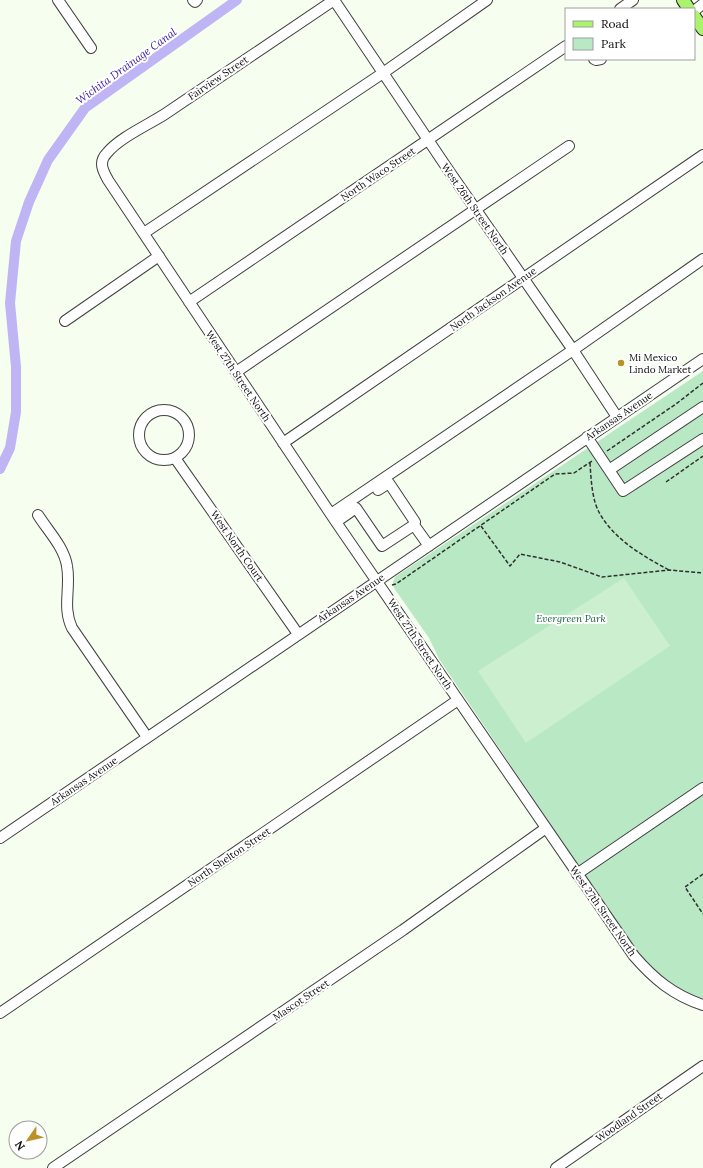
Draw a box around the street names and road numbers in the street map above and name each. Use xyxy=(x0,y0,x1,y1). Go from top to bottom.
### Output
street label: Fairview Street xyxy=(185,53,251,103)
street label: North Waco Street xyxy=(338,144,418,204)
street label: West 26th Street North xyxy=(439,161,511,257)
street label: North Jackson Avenue xyxy=(447,264,539,334)
street label: West 27th Street North xyxy=(203,328,273,424)
street label: Arkansas Avenue xyxy=(582,388,656,444)
street label: West North Court xyxy=(208,508,266,584)
street label: Arkansas Avenue xyxy=(314,570,388,626)
street label: West 27th Street North xyxy=(385,596,455,692)
street label: Arkansas Avenue xyxy=(47,753,121,809)
street label: North Shelton Street xyxy=(185,824,273,889)
street label: West 27th Street North xyxy=(567,863,639,959)
street label: Mascot Street xyxy=(270,976,332,1024)
street label: Woodland Street xyxy=(593,1089,665,1145)

